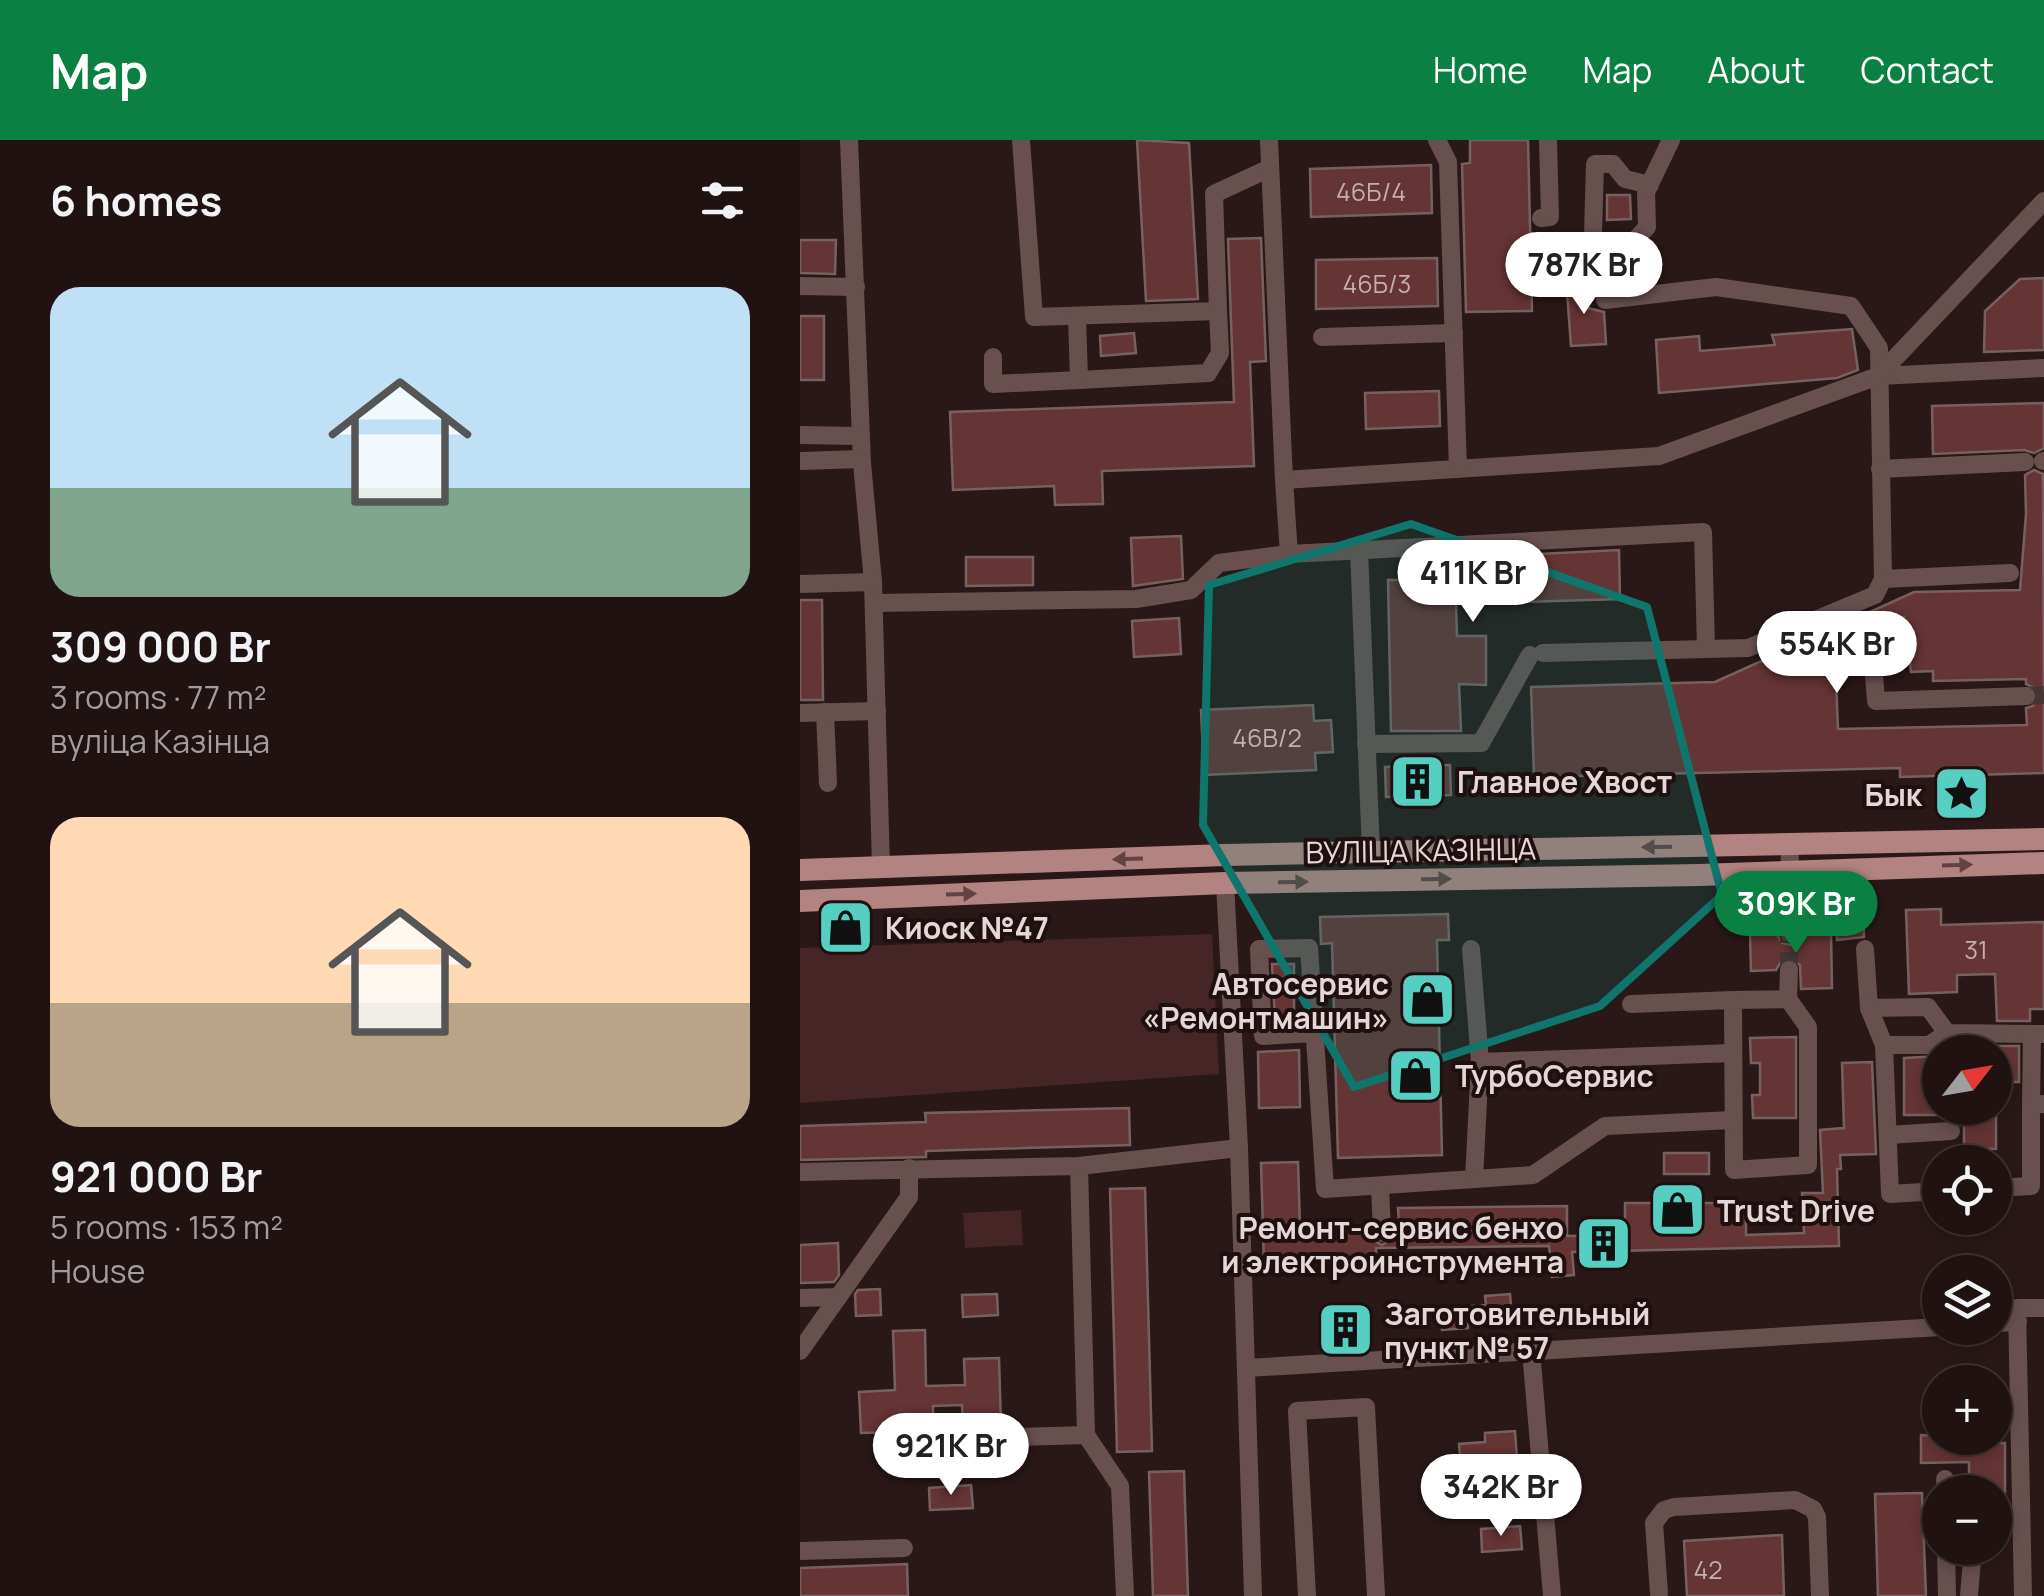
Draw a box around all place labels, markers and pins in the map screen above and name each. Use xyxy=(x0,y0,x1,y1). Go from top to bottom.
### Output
pin: 787K Br xyxy=(1492,232,1676,317)
pin: 411K Br xyxy=(1381,540,1565,625)
pin: 554K Br xyxy=(1745,611,1929,696)
building icon: Главное Хвост xyxy=(1388,751,1448,811)
place label: Главное Хвост xyxy=(1457,761,1673,802)
place icon: Бык xyxy=(1931,764,1991,824)
place label: Бык xyxy=(1865,774,1923,815)
pin: 309K Br xyxy=(1704,871,1888,956)
shop icon: Киоск №47 xyxy=(816,897,876,957)
place label: Киоск №47 xyxy=(885,907,1049,948)
place label: Автосервис «Ремонтмашин» xyxy=(1143,963,1389,1038)
shop icon: Автосервис «Ремонтмашин» xyxy=(1398,970,1458,1030)
shop icon: ТурбоСервис xyxy=(1386,1045,1446,1105)
place label: ТурбоСервис xyxy=(1455,1055,1654,1096)
shop icon: Trust Drive xyxy=(1648,1180,1708,1240)
place label: Trust Drive xyxy=(1717,1190,1875,1231)
place label: Ремонт-сервис бенхо и электроинструмента xyxy=(1221,1207,1564,1282)
building icon: Ремонт-сервис бенхо и электроинструмента xyxy=(1573,1214,1633,1274)
place label: Заготовительный пункт № 57 xyxy=(1384,1293,1650,1368)
building icon: Заготовительный пункт № 57 xyxy=(1315,1300,1375,1360)
pin: 921K Br xyxy=(859,1413,1043,1498)
pin: 342K Br xyxy=(1409,1454,1593,1539)

